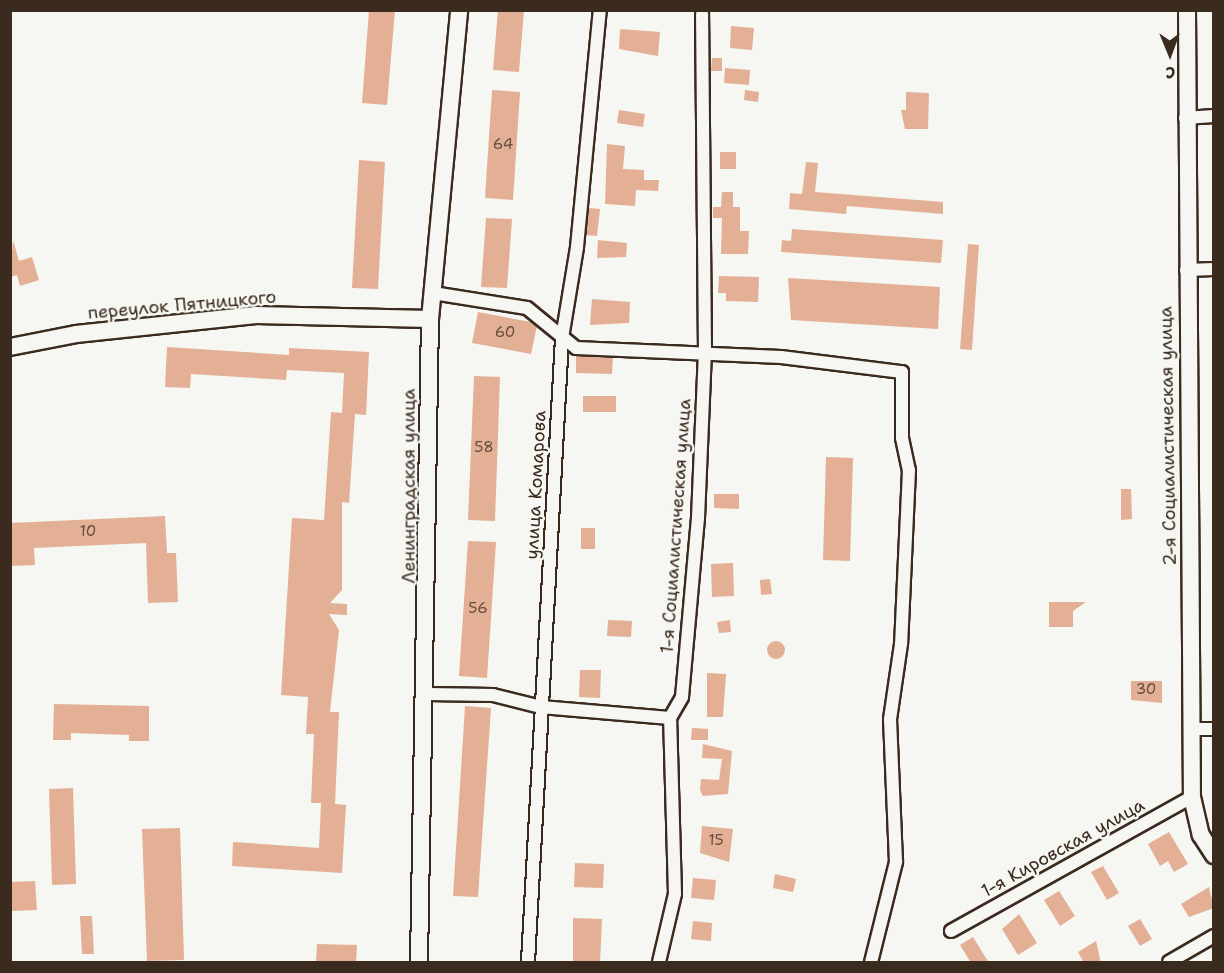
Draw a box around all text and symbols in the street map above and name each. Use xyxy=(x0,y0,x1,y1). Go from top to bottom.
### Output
north arrow xyxy=(1140,24,1200,84)
text: С xyxy=(1165,62,1175,83)
house number: 64 xyxy=(493,136,513,154)
street label: переулок Пятницкого xyxy=(87,286,277,324)
street label: 2-я Социалистическая улица xyxy=(1155,306,1181,566)
house number: 60 xyxy=(495,324,515,342)
street label: Ленинградская улица xyxy=(398,388,420,584)
street label: 1-я Социалистическая улица xyxy=(656,398,696,654)
street label: улица Комарова xyxy=(521,410,551,560)
house number: 58 xyxy=(474,439,494,457)
house number: 10 xyxy=(80,523,96,541)
house number: 56 xyxy=(468,600,488,618)
house number: 30 xyxy=(1136,681,1156,699)
street label: 1-я Кировская улица xyxy=(978,794,1148,902)
house number: 15 xyxy=(708,832,724,850)

